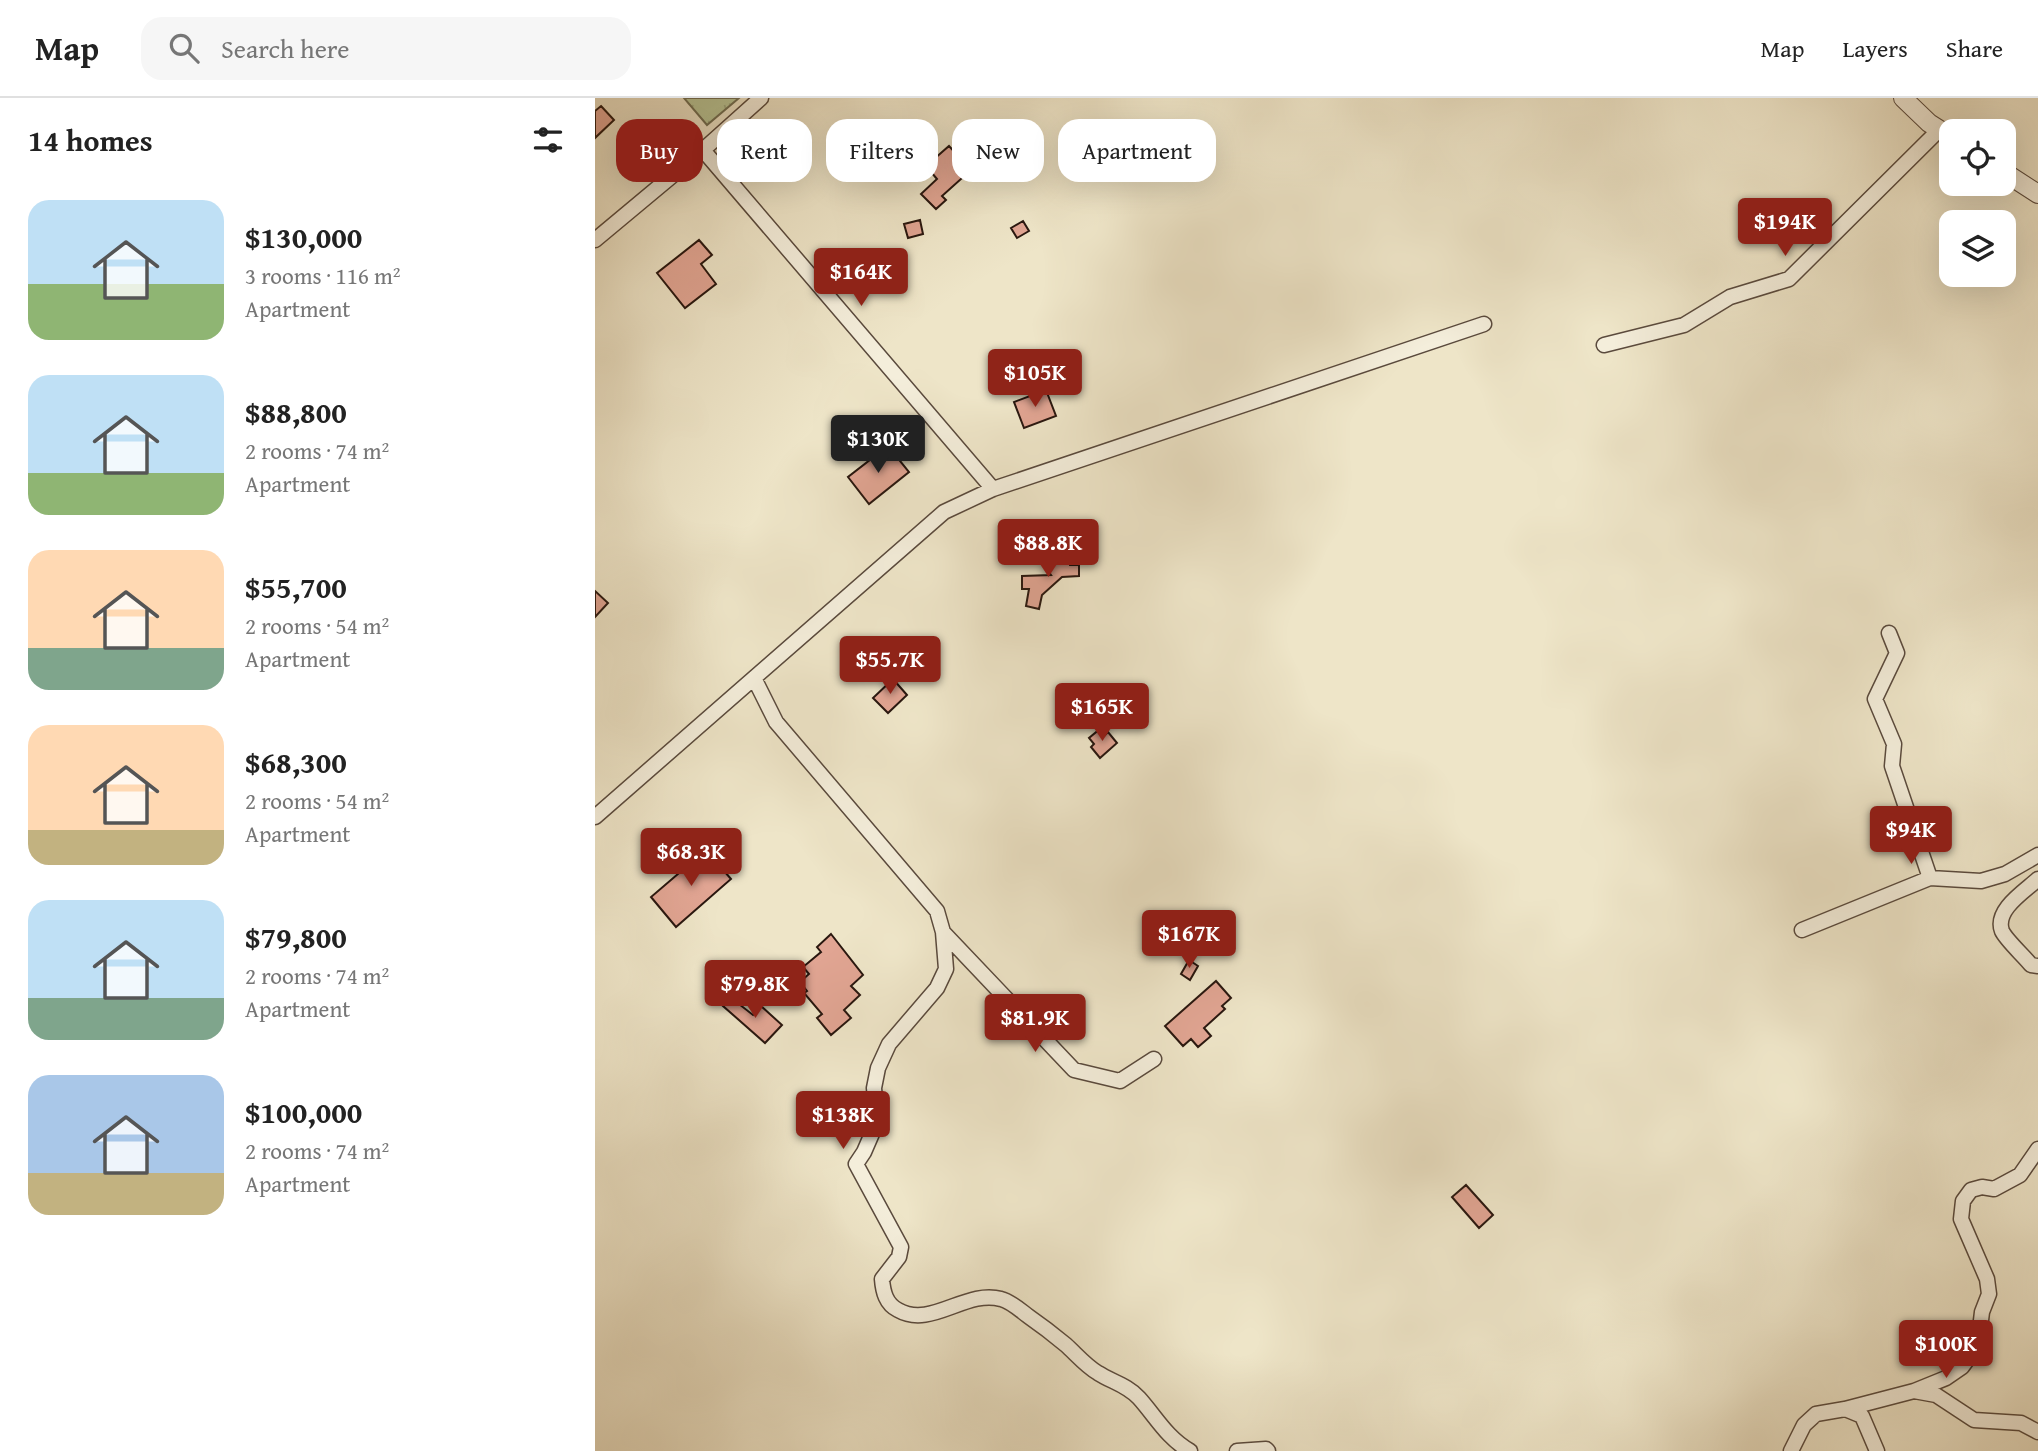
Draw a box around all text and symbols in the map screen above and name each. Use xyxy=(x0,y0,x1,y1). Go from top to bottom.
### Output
search box xyxy=(141,17,631,80)
text: Map xyxy=(35,24,99,72)
icon: search xyxy=(165,29,203,67)
text: Search here xyxy=(221,29,349,68)
text: Map xyxy=(1761,31,1804,66)
text: Layers xyxy=(1842,31,1908,66)
text: Share xyxy=(1946,31,2003,66)
text: 14 homes xyxy=(28,118,153,162)
chip: Buy xyxy=(616,119,703,182)
chip: Rent xyxy=(717,119,812,182)
chip: Filters xyxy=(826,119,938,182)
chip: New xyxy=(952,119,1044,182)
chip: Apartment xyxy=(1058,119,1216,182)
map controls xyxy=(1939,119,2016,287)
button: locate xyxy=(1939,119,2016,196)
icon: filters xyxy=(529,121,567,159)
pin: $194K xyxy=(1736,198,1834,258)
text: $194K xyxy=(1754,204,1816,237)
button: layers xyxy=(1939,210,2016,287)
text: $130,000 xyxy=(245,215,362,259)
icon: home xyxy=(84,228,168,312)
pin: $164K xyxy=(812,248,910,308)
text: $164K xyxy=(830,254,892,287)
text: 3 rooms · 116 m² xyxy=(245,259,400,292)
text: Apartment xyxy=(245,292,350,325)
pin: $105K xyxy=(986,350,1084,409)
text: $105K xyxy=(1004,355,1066,388)
text: $88,800 xyxy=(245,390,347,434)
icon: home xyxy=(84,403,168,487)
pin: $130K xyxy=(829,416,927,475)
text: $130K xyxy=(847,421,909,454)
text: 2 rooms · 74 m² xyxy=(245,434,389,467)
text: Apartment xyxy=(245,467,350,500)
pin: $88.8K xyxy=(991,519,1105,579)
text: $88.8K xyxy=(1014,525,1082,558)
text: $55,700 xyxy=(245,565,347,609)
icon: home xyxy=(84,578,168,662)
text: 2 rooms · 54 m² xyxy=(245,609,389,642)
pin: $55.7K xyxy=(833,636,947,696)
text: Apartment xyxy=(245,642,350,675)
text: $55.7K xyxy=(856,642,924,675)
pin: $165K xyxy=(1053,684,1151,743)
text: $165K xyxy=(1071,689,1133,722)
text: $68,300 xyxy=(245,740,347,784)
icon: home xyxy=(84,753,168,837)
text: 2 rooms · 54 m² xyxy=(245,784,389,817)
pin: $94K xyxy=(1870,806,1952,866)
text: $94K xyxy=(1886,812,1936,845)
text: Apartment xyxy=(245,817,350,850)
pin: $68.3K xyxy=(634,828,748,888)
text: $68.3K xyxy=(657,834,725,867)
pin: $167K xyxy=(1140,910,1238,970)
text: $79,800 xyxy=(245,915,347,959)
text: $167K xyxy=(1158,916,1220,949)
icon: home xyxy=(84,928,168,1012)
text: 2 rooms · 74 m² xyxy=(245,959,389,992)
pin: $79.8K xyxy=(698,960,812,1020)
text: $79.8K xyxy=(721,966,789,999)
text: Apartment xyxy=(245,992,350,1025)
pin: $81.9K xyxy=(978,995,1092,1054)
text: $81.9K xyxy=(1001,1000,1069,1033)
text: $100,000 xyxy=(245,1090,362,1134)
pin: $138K xyxy=(794,1091,892,1151)
text: $138K xyxy=(812,1097,874,1130)
icon: home xyxy=(84,1103,168,1187)
text: 2 rooms · 74 m² xyxy=(245,1134,389,1167)
text: Apartment xyxy=(245,1167,350,1200)
pin: $100K xyxy=(1897,1320,1995,1380)
text: $100K xyxy=(1915,1326,1977,1359)

